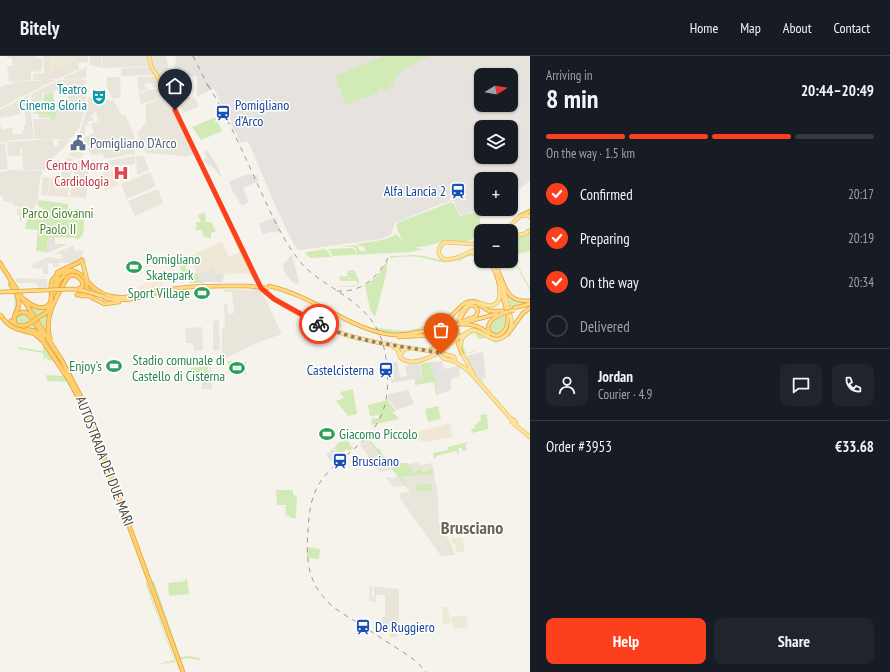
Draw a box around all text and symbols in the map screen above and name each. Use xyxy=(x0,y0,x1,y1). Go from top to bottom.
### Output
text: Bitely xyxy=(20,16,59,40)
text: Home xyxy=(690,19,718,37)
text: Map xyxy=(740,19,761,37)
text: About xyxy=(783,19,812,37)
text: Contact xyxy=(834,19,870,37)
text: Arriving in xyxy=(546,67,593,84)
north arrow xyxy=(474,68,518,112)
map controls xyxy=(474,68,518,268)
pin xyxy=(158,69,192,110)
icon: home xyxy=(164,75,186,97)
place label: Teatro Cinema Gloria xyxy=(19,80,87,114)
text: 20:44–20:49 xyxy=(801,81,874,100)
text: 8 min xyxy=(546,82,599,115)
theatre icon: Teatro Cinema Gloria xyxy=(90,88,108,106)
place label: Pomigliano d’Arco xyxy=(235,96,289,130)
station icon: Pomigliano d’Arco xyxy=(214,104,232,122)
button: layers xyxy=(474,120,518,164)
public building icon: Pomigliano D'Arco xyxy=(69,134,87,152)
place label: Pomigliano D'Arco xyxy=(90,134,177,152)
text: On the way · 1.5 km xyxy=(546,145,635,162)
place label: Centro Morra Cardiologia xyxy=(46,156,109,190)
hospital icon: Centro Morra Cardiologia xyxy=(112,164,130,182)
button: + xyxy=(474,172,518,216)
place label: Alfa Lancia 2 xyxy=(384,182,446,200)
station icon: Alfa Lancia 2 xyxy=(449,182,467,200)
icon: check xyxy=(546,183,568,205)
text: Confirmed xyxy=(580,185,633,204)
text: 20:17 xyxy=(848,186,874,203)
park label: Parco Giovanni Paolo II xyxy=(22,204,94,238)
button: − xyxy=(474,224,518,268)
icon: check xyxy=(546,227,568,249)
text: Preparing xyxy=(580,229,630,248)
text: 20:19 xyxy=(848,230,874,247)
place label: Pomigliano Skatepark xyxy=(146,250,200,284)
sports icon: Pomigliano Skatepark xyxy=(125,258,143,276)
icon: check xyxy=(546,271,568,293)
text: On the way xyxy=(580,273,639,292)
text: 20:34 xyxy=(848,274,874,291)
place label: Sport Village xyxy=(128,284,190,302)
sports icon: Sport Village xyxy=(193,284,211,302)
courier xyxy=(299,304,339,344)
icon: bike xyxy=(308,313,330,335)
pin xyxy=(424,313,458,354)
text: Delivered xyxy=(580,317,630,336)
icon: bag xyxy=(430,319,452,341)
place label: Stadio comunale di Castello di Cisterna xyxy=(132,351,225,385)
place label: Enjoy's xyxy=(69,357,102,375)
sports icon: Enjoy's xyxy=(105,357,123,375)
sports icon: Stadio comunale di Castello di Cisterna xyxy=(228,359,246,377)
place label: Castelcisterna xyxy=(307,361,374,379)
station icon: Castelcisterna xyxy=(377,361,395,379)
button: person xyxy=(546,364,588,406)
button: chat xyxy=(780,364,822,406)
button: phone xyxy=(832,364,874,406)
text: Jordan xyxy=(598,367,633,386)
text: Courier · 4.9 xyxy=(598,386,652,403)
street label: AUTOSTRADA DEI DUE MARI xyxy=(72,394,138,528)
sports icon: Giacomo Piccolo xyxy=(318,425,336,443)
place label: Giacomo Piccolo xyxy=(339,425,418,443)
text: Order #3953 xyxy=(546,437,612,456)
text: €33.68 xyxy=(835,437,874,456)
station icon: Brusciano xyxy=(331,452,349,470)
place label: Brusciano xyxy=(352,452,399,470)
district label: Brusciano xyxy=(441,516,503,539)
station icon: De Ruggiero xyxy=(354,618,372,636)
place label: De Ruggiero xyxy=(375,618,435,636)
button: Help xyxy=(546,618,706,664)
button: Share xyxy=(714,618,874,664)

